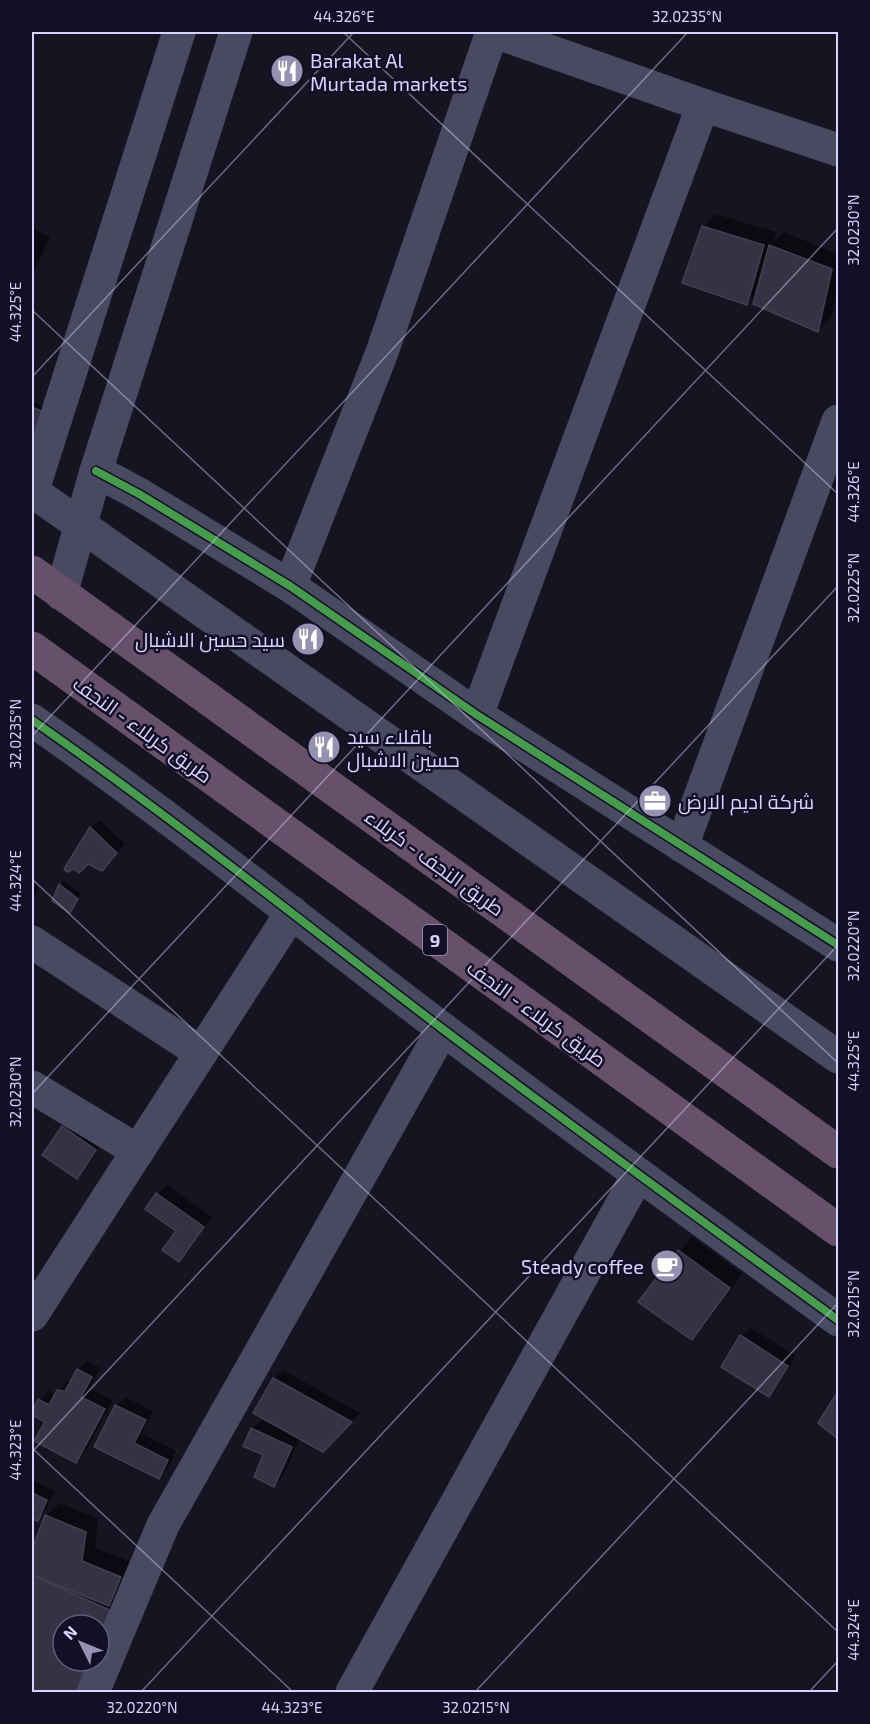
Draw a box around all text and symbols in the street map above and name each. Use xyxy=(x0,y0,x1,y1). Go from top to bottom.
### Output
text: 44.326°E xyxy=(313,7,375,25)
text: 32.0235°N xyxy=(652,7,722,25)
place label: Barakat Al Murtada markets xyxy=(310,48,467,95)
restaurant icon: Barakat Al Murtada markets xyxy=(269,53,305,89)
text: 32.0230°N xyxy=(844,194,862,266)
text: 44.325°E xyxy=(6,282,24,342)
text: 44.326°E xyxy=(844,461,862,523)
text: 32.0225°N xyxy=(844,553,862,623)
restaurant icon: سيد حسين الاشبال xyxy=(290,621,326,657)
place label: سيد حسين الاشبال xyxy=(135,627,285,653)
street label: طريق کربلاء - النجف xyxy=(68,670,217,789)
text: 32.0235°N xyxy=(6,699,24,769)
place label: باقلاء سيد حسين الاشبال xyxy=(347,724,460,773)
restaurant icon: باقلاء سيد حسين الاشبال xyxy=(306,729,342,765)
office icon: شركة اديم الارض xyxy=(637,783,673,819)
place label: شركة اديم الارض xyxy=(678,789,814,816)
street label: طريق النجف - کربلاء xyxy=(360,803,509,922)
text: 44.324°E xyxy=(6,850,24,912)
text: 32.0220°N xyxy=(844,910,862,982)
road number: 9 xyxy=(423,925,447,955)
street label: طريق کربلاء - النجف xyxy=(462,954,611,1073)
text: 44.325°E xyxy=(844,1031,862,1091)
text: 32.0230°N xyxy=(6,1056,24,1128)
cafe icon: Steady coffee xyxy=(649,1248,685,1284)
place label: Steady coffee xyxy=(521,1254,644,1278)
text: 32.0215°N xyxy=(844,1270,862,1338)
text: 44.323°E xyxy=(6,1420,24,1480)
text: 44.324°E xyxy=(844,1599,862,1661)
north arrow xyxy=(51,1613,111,1673)
text: N xyxy=(59,1622,81,1643)
text: 32.0220°N xyxy=(106,1698,178,1716)
text: 44.323°E xyxy=(262,1698,322,1716)
text: 32.0215°N xyxy=(442,1698,510,1716)

